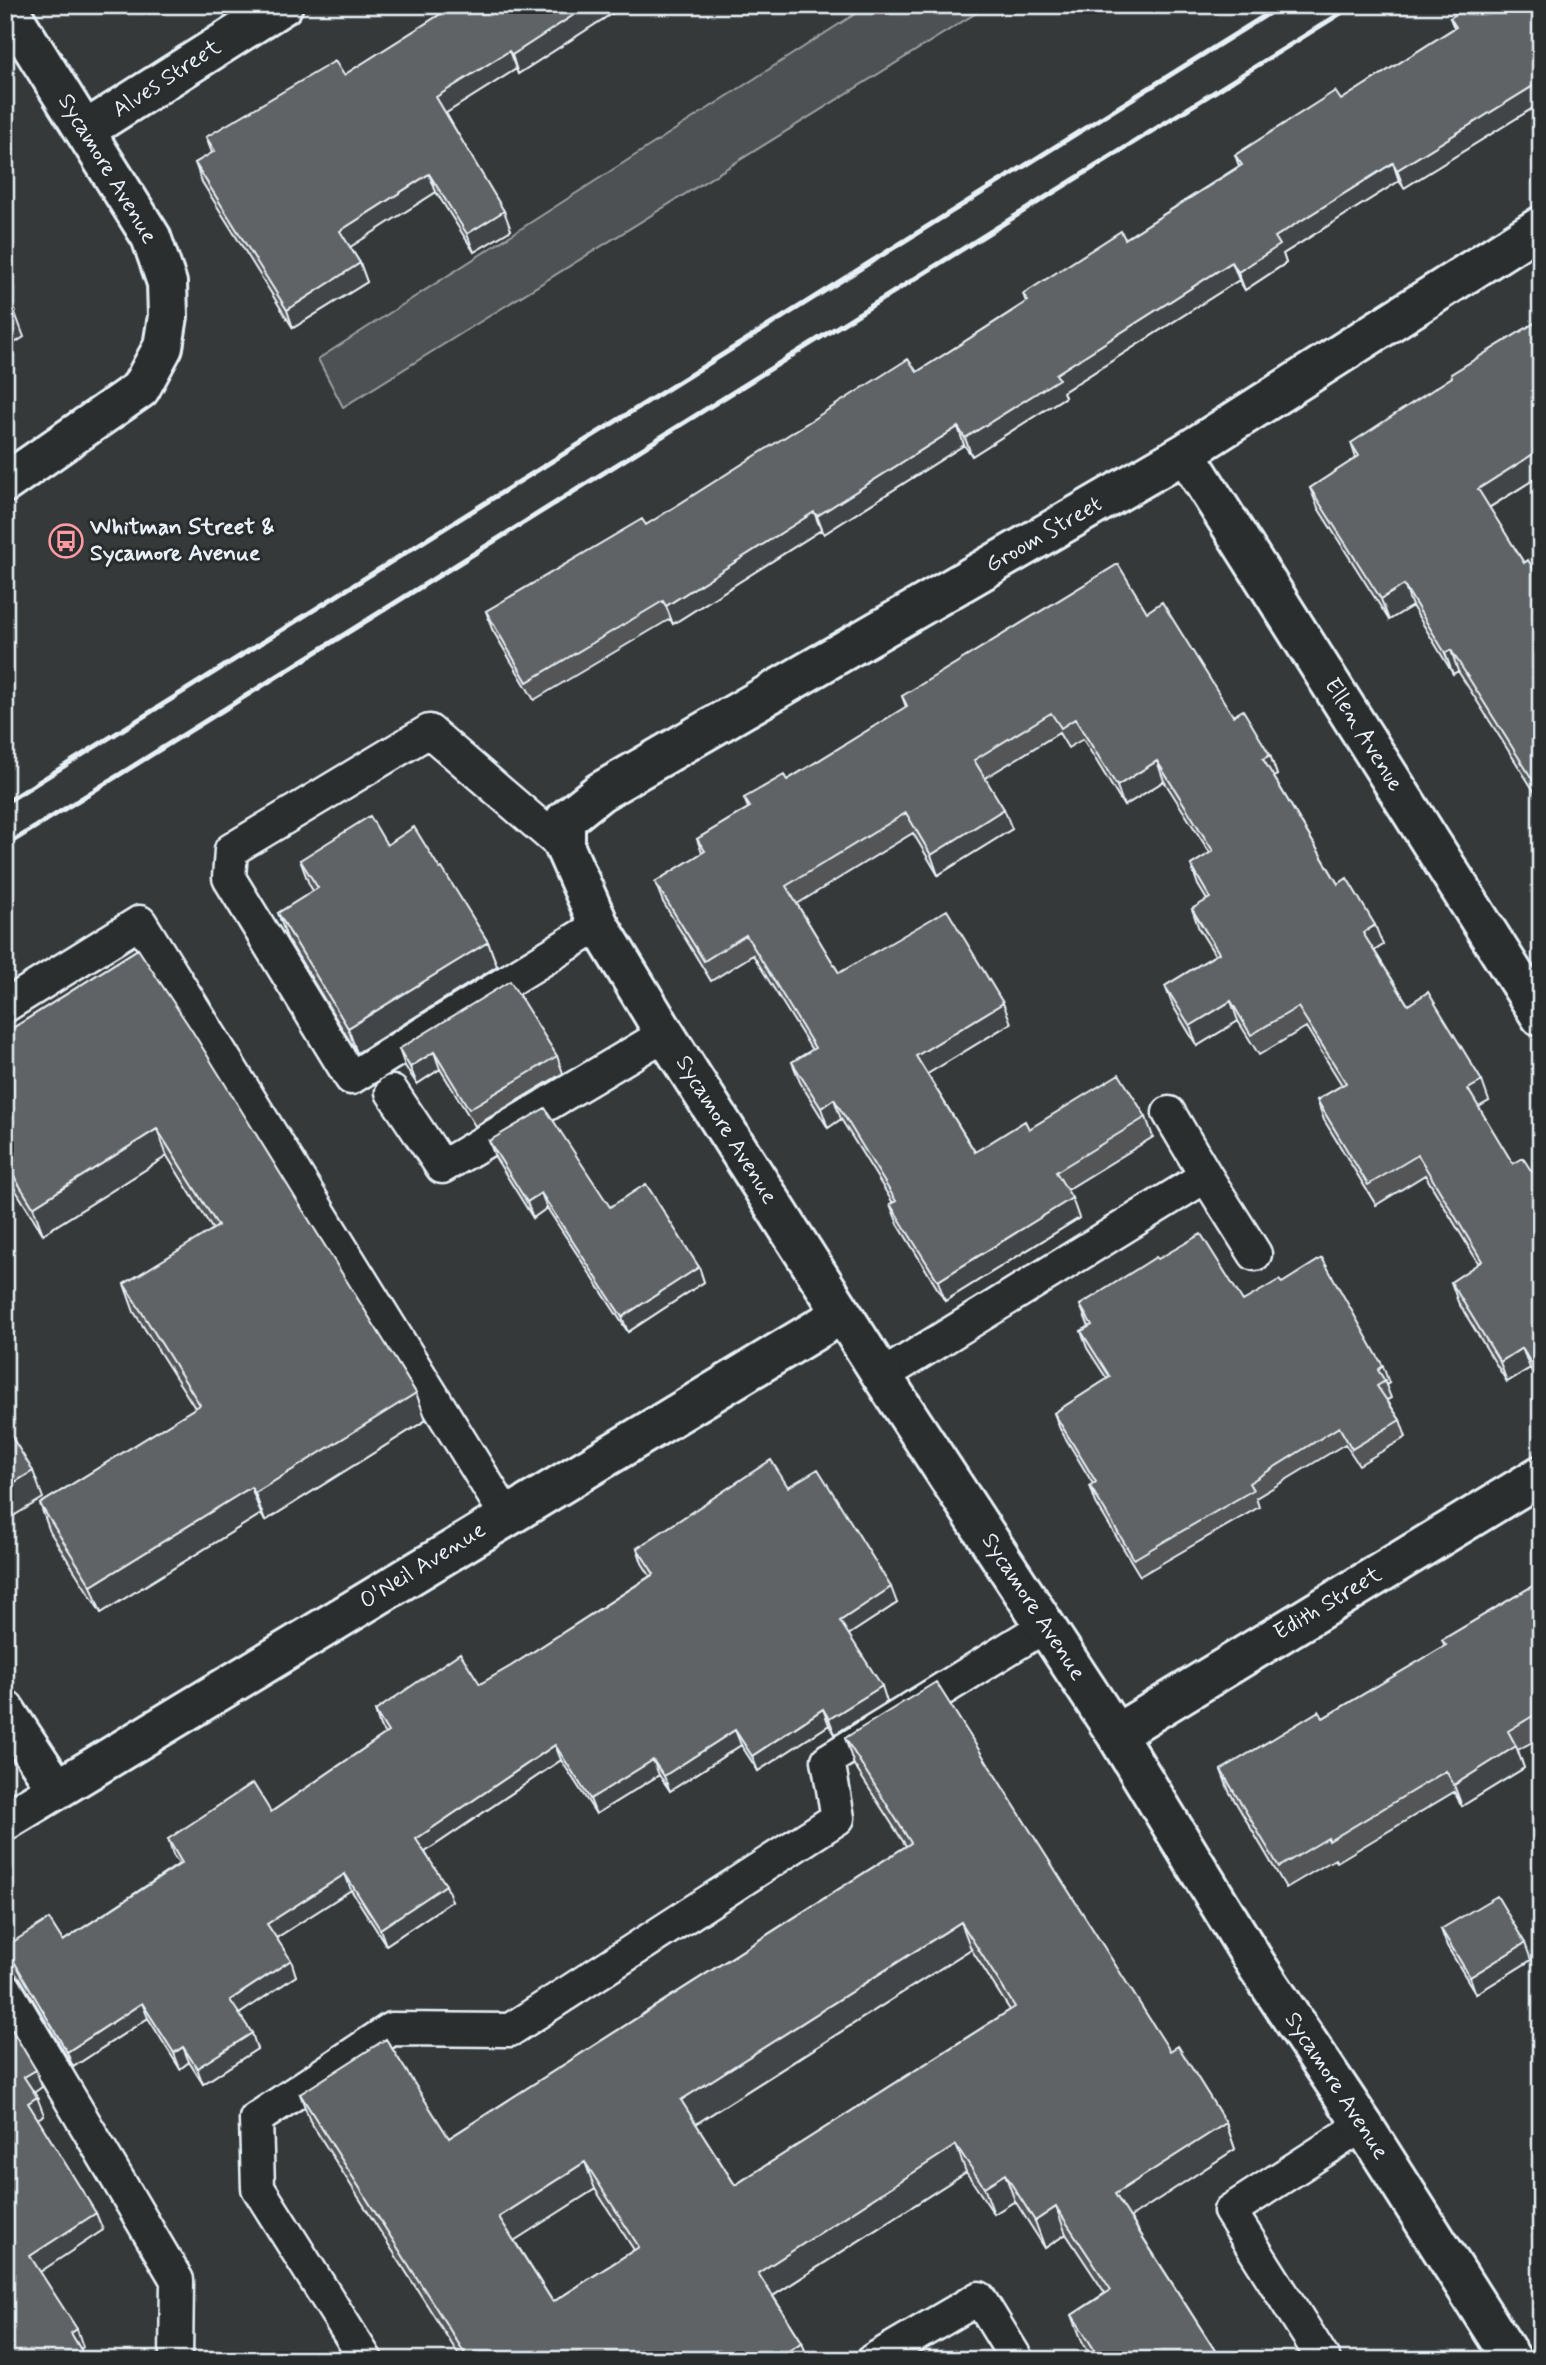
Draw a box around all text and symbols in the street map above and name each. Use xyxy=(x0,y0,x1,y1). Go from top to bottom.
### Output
street label: Alves Street xyxy=(107,33,227,125)
street label: Sycamore Avenue xyxy=(50,88,164,250)
street label: Groom Street xyxy=(980,490,1108,580)
place label: Whitman Street & Sycamore Avenue xyxy=(89,513,275,569)
bus stop icon: Whitman Street & Sycamore Avenue xyxy=(47,522,85,560)
street label: Ellen Avenue xyxy=(1316,673,1410,797)
street label: Sycamore Avenue xyxy=(668,1050,784,1210)
street label: O'Neil Avenue xyxy=(354,1515,492,1617)
street label: Sycamore Avenue xyxy=(974,1527,1092,1687)
street label: Edith Street xyxy=(1269,1560,1388,1648)
street label: Sycamore Avenue xyxy=(1277,2006,1395,2166)

